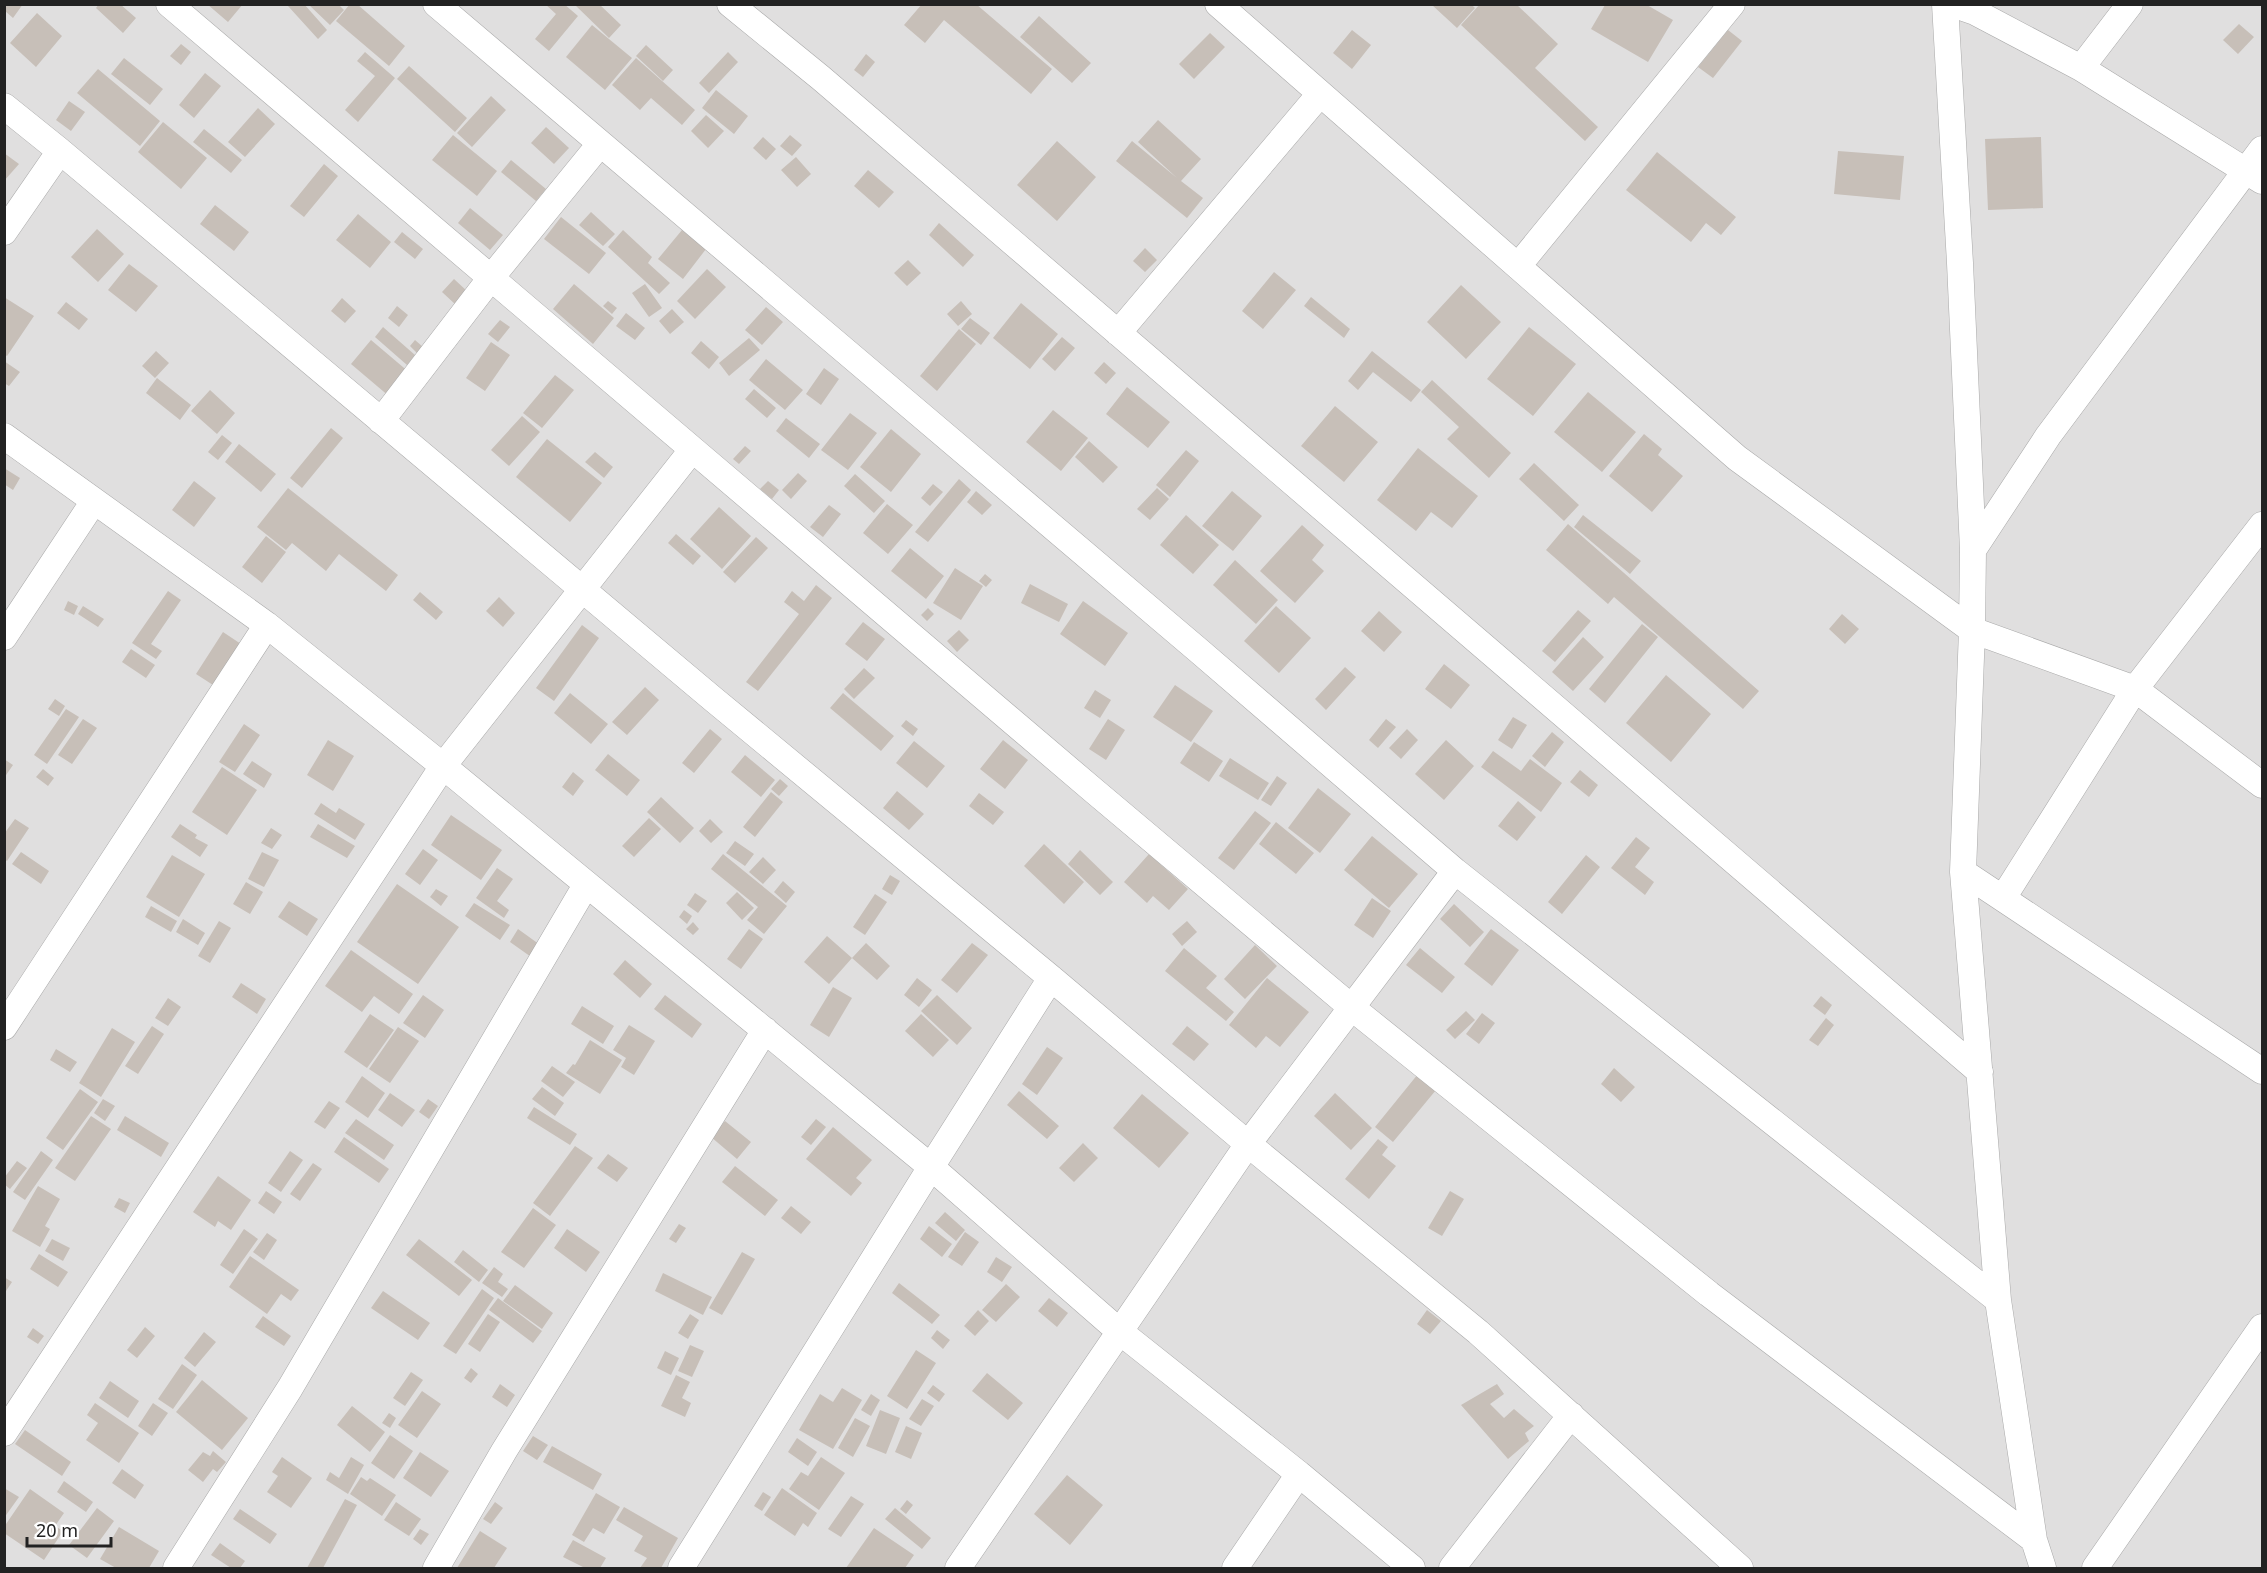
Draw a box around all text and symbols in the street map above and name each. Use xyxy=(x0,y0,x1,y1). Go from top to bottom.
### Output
scale bar xyxy=(27,1510,111,1548)
text: 20 m xyxy=(36,1518,78,1542)

